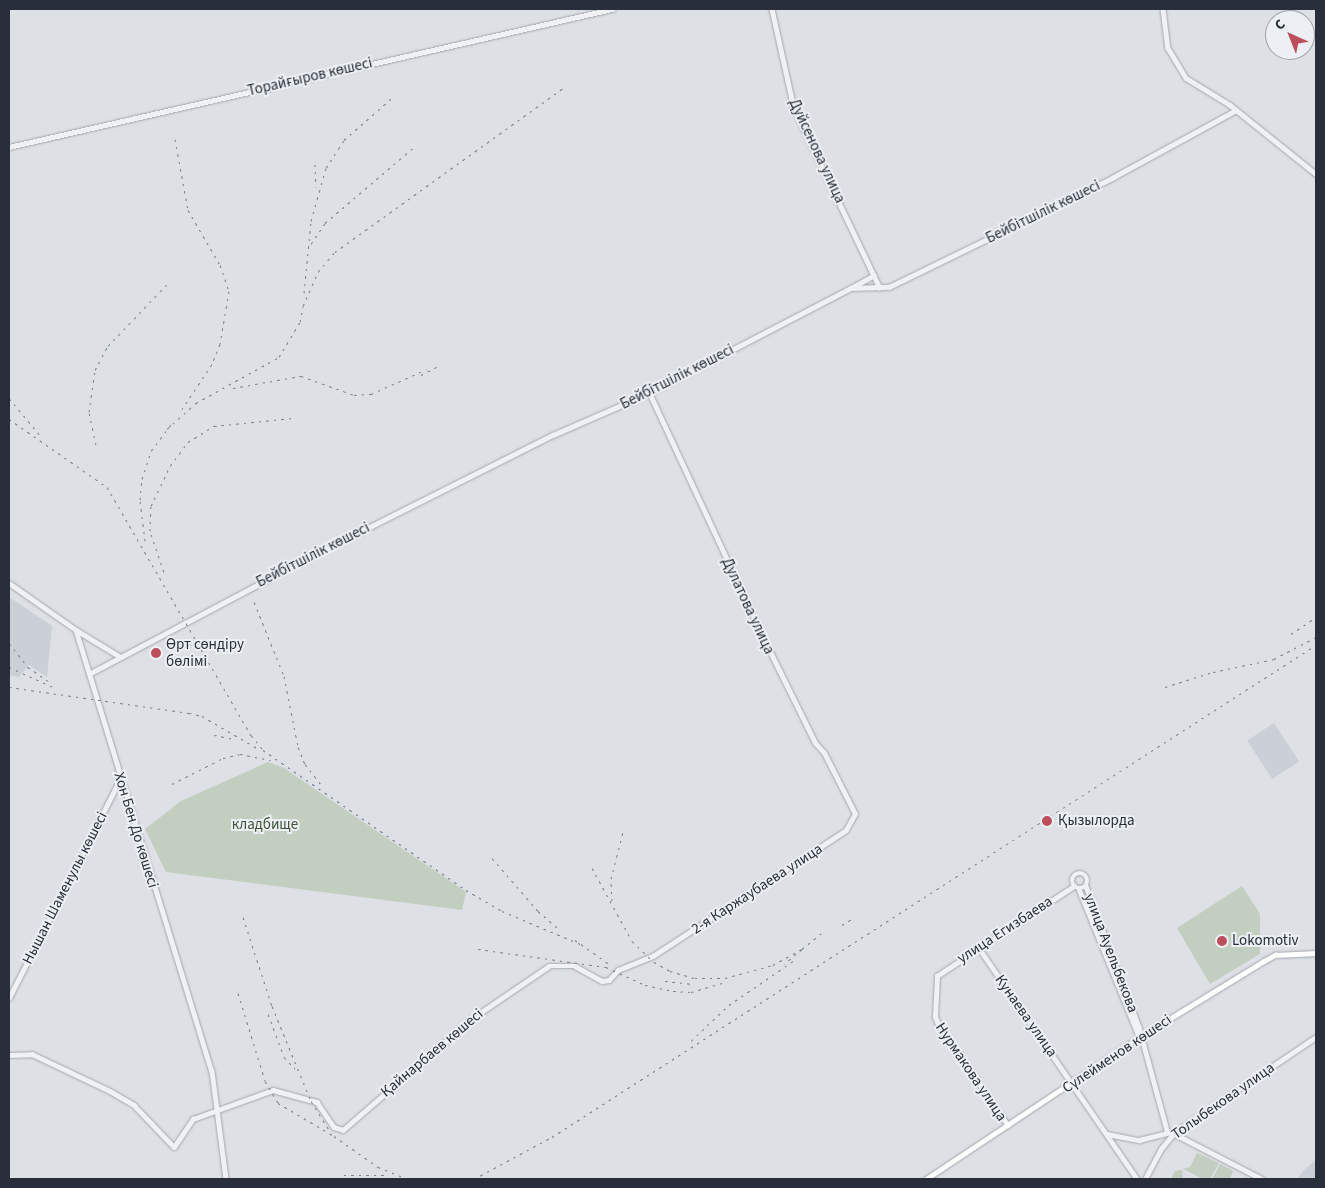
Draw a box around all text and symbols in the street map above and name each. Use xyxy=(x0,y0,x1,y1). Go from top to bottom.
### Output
north arrow xyxy=(1265,10,1315,60)
text: С xyxy=(1270,15,1290,35)
street label: Торайғыров көшесі xyxy=(246,54,374,100)
street label: Дуйсенова улица xyxy=(785,96,849,206)
street label: Бейбітшілік көшесі xyxy=(983,177,1103,247)
street label: Бейбітшілік көшесі xyxy=(617,341,737,413)
street label: Бейбітшілік көшесі xyxy=(253,519,373,591)
street label: Дулатова улица xyxy=(718,555,778,657)
place label: Өрт сөндіру бөлімі xyxy=(166,635,244,670)
marker: Өрт сөндіру бөлімі xyxy=(150,647,162,659)
street label: Хон Бен До көшесі xyxy=(110,770,162,890)
street label: Нышан Шаменулы көшесі xyxy=(19,809,111,967)
place label: Қызылорда xyxy=(1058,812,1135,830)
marker: Қызылорда xyxy=(1040,814,1054,828)
park label: кладбище xyxy=(232,816,298,834)
street label: 2-я Каржаубаева улица xyxy=(688,840,826,938)
street label: улица Ауельбекова xyxy=(1080,891,1142,1015)
street label: улица Егизбаева xyxy=(954,893,1056,967)
place label: Lokomotiv xyxy=(1232,932,1299,950)
marker: Lokomotiv xyxy=(1216,935,1228,947)
street label: Кунаева улица xyxy=(991,971,1061,1061)
street label: Қайнарбаев көшесі xyxy=(377,1005,487,1101)
street label: Сүлейменов көшесі xyxy=(1059,1011,1175,1097)
street label: Нурмакова улица xyxy=(931,1019,1011,1125)
street label: Толыбекова улица xyxy=(1168,1059,1278,1143)

